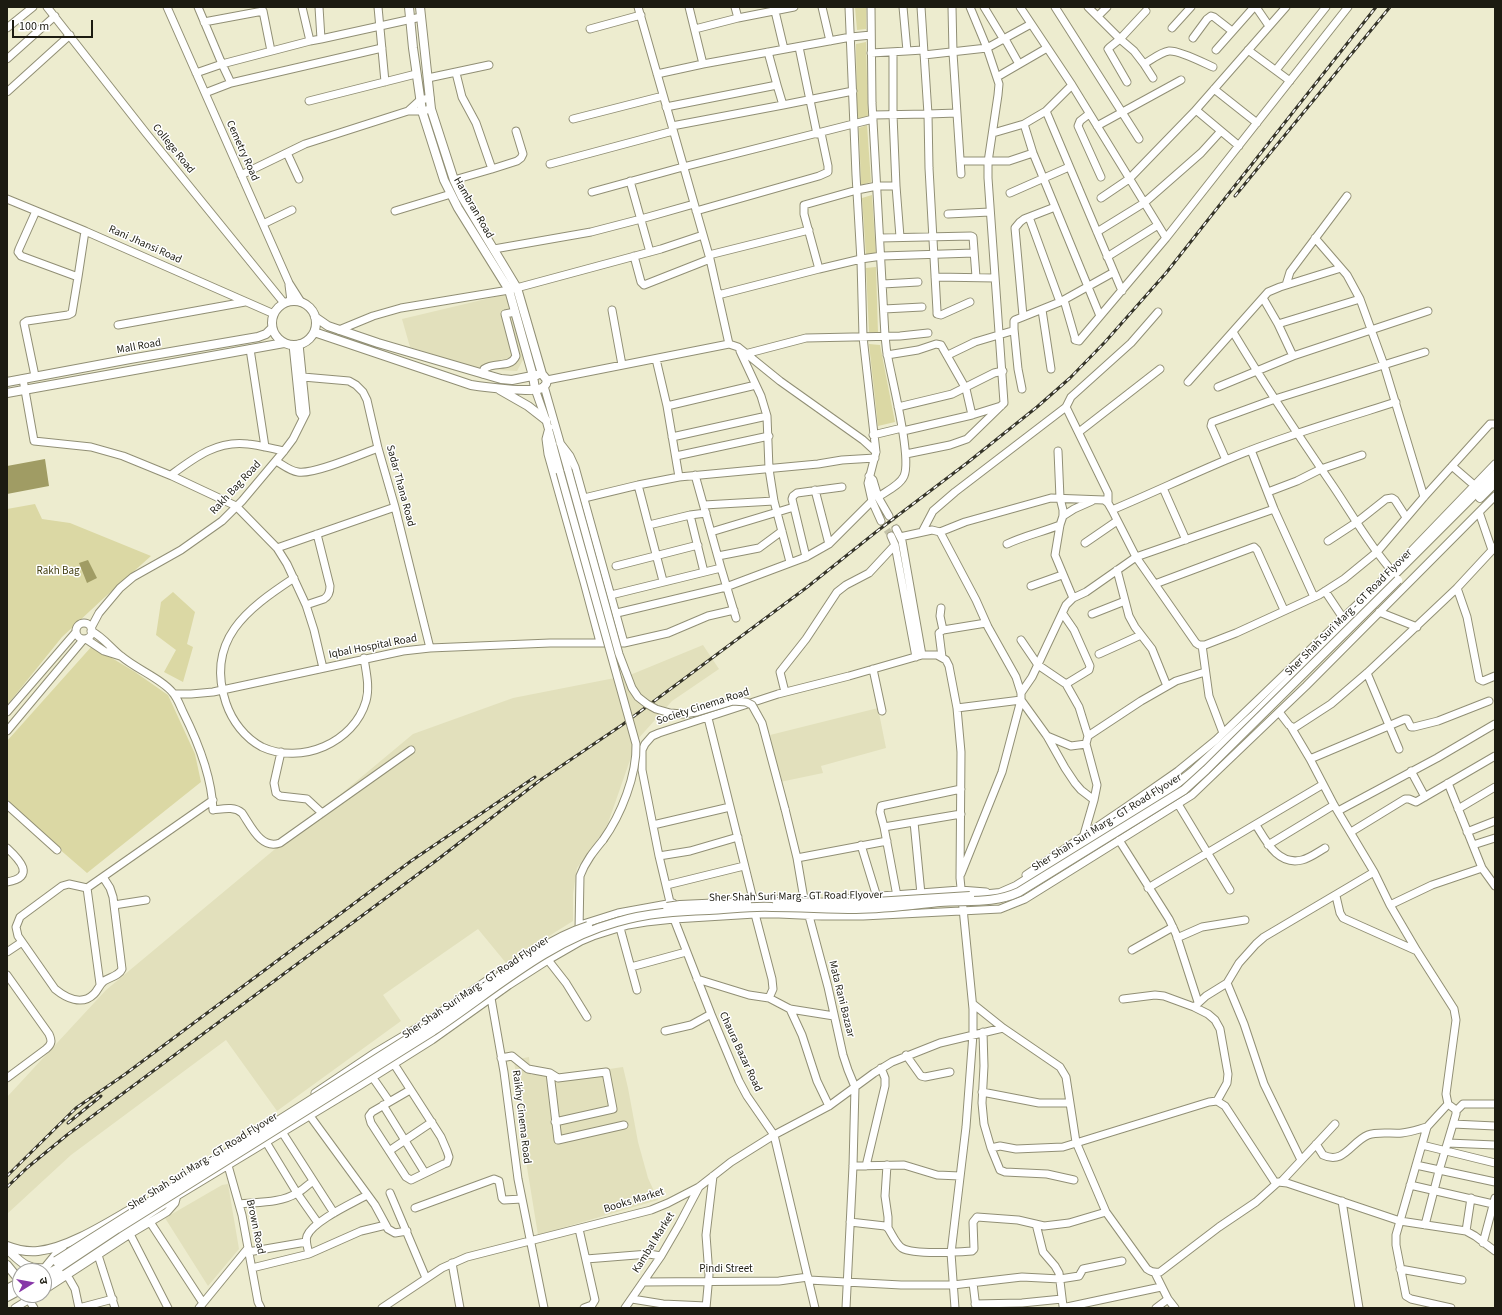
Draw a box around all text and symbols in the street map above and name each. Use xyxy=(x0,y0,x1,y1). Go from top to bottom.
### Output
scale bar xyxy=(14,12,95,38)
text: 100 m xyxy=(19,18,49,35)
street label: Cemetry Road xyxy=(223,119,261,183)
street label: College Road xyxy=(149,122,197,176)
street label: Hambran Road xyxy=(450,175,496,241)
street label: Rani Jhansi Road xyxy=(106,223,184,267)
street label: Mall Road xyxy=(116,337,162,357)
street label: Sadar Thana Road xyxy=(383,444,417,528)
street label: Rakh Bag Road xyxy=(208,458,264,518)
street label: Sher Shah Suri Marg - GT Road Flyover xyxy=(1283,547,1415,679)
park label: Rakh Bag xyxy=(37,565,79,579)
street label: Iqbal Hospital Road xyxy=(328,632,418,662)
street label: Society Cinema Road xyxy=(655,686,751,728)
street label: Sher Shah Suri Marg - GT Road Flyover xyxy=(1030,771,1184,875)
street label: Sher Shah Suri Marg - GT Road Flyover xyxy=(709,889,883,905)
street label: Sher Shah Suri Marg - GT Road Flyover xyxy=(400,934,552,1042)
street label: Mata Rani Bazaar xyxy=(825,959,857,1039)
street label: Chaura Bazar Road xyxy=(716,1010,764,1094)
street label: Raikhy Cinema Road xyxy=(509,1069,533,1165)
street label: Sher Shah Suri Marg - GT Road Flyover xyxy=(126,1110,280,1214)
street label: Books Market xyxy=(602,1186,666,1216)
street label: Brown Road xyxy=(243,1198,267,1256)
street label: Kambal Market xyxy=(630,1210,678,1276)
north arrow xyxy=(12,1263,52,1303)
street label: Pindi Street xyxy=(699,1263,753,1277)
text: उ xyxy=(35,1276,51,1285)

